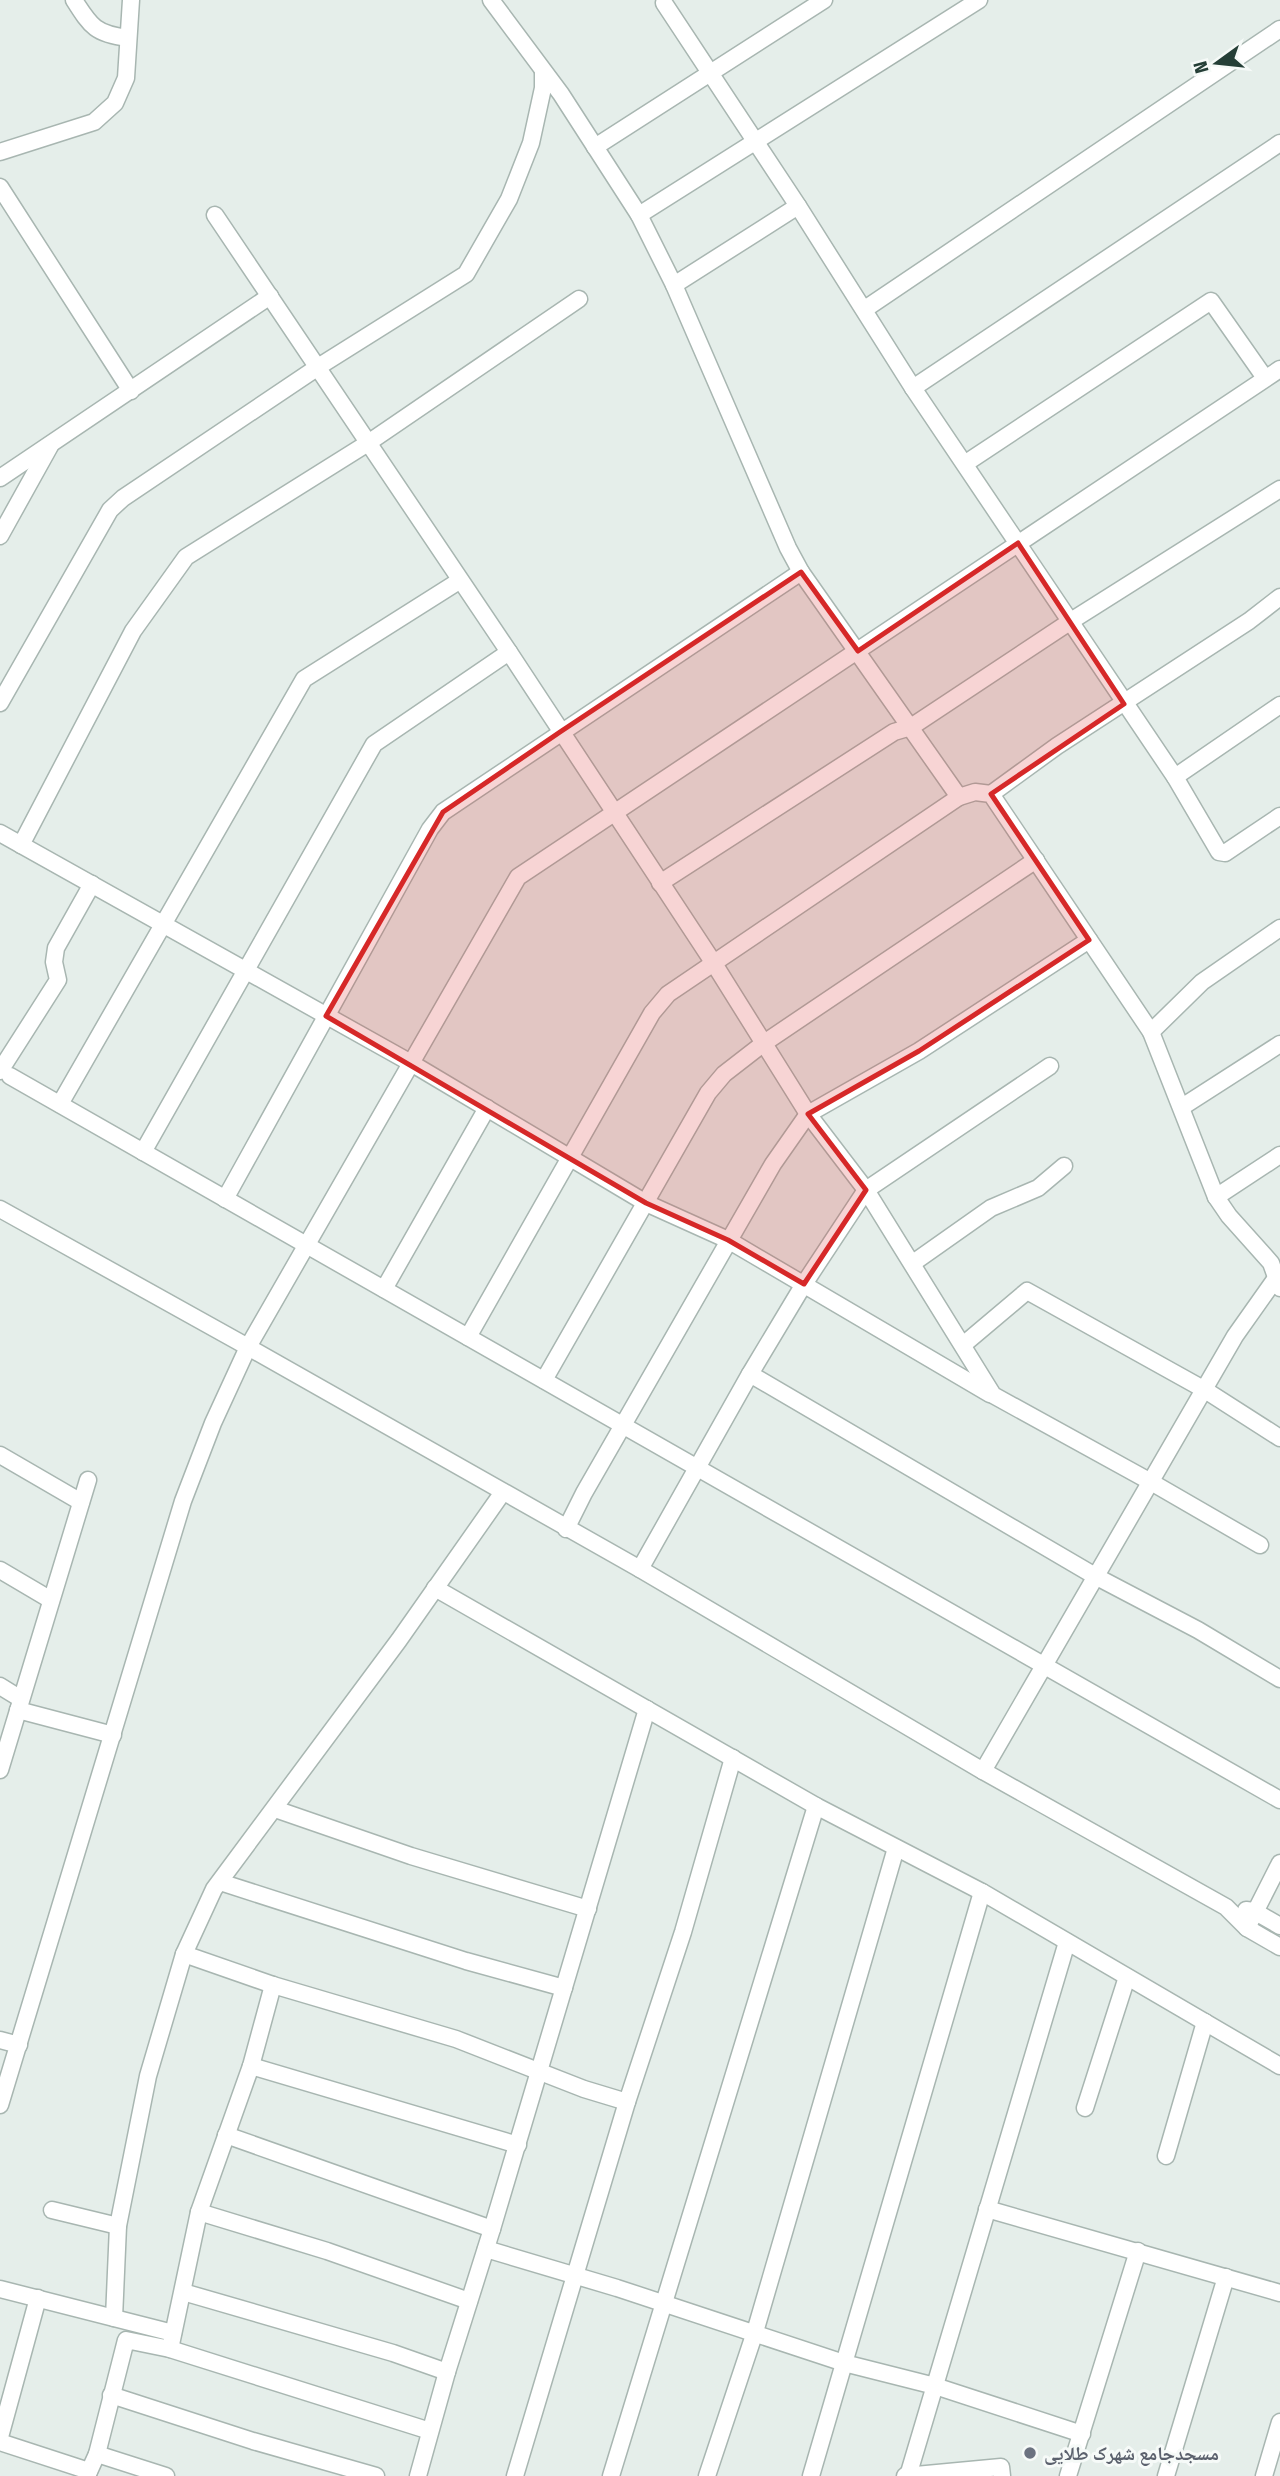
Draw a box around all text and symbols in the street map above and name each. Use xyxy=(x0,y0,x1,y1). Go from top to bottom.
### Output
north arrow xyxy=(1182,28,1252,98)
text: N xyxy=(1188,59,1214,76)
place label: مسجدجامع شهرک طلایی xyxy=(1044,2442,1219,2466)
marker: مسجدجامع شهرک طلایی xyxy=(1022,2445,1038,2461)

